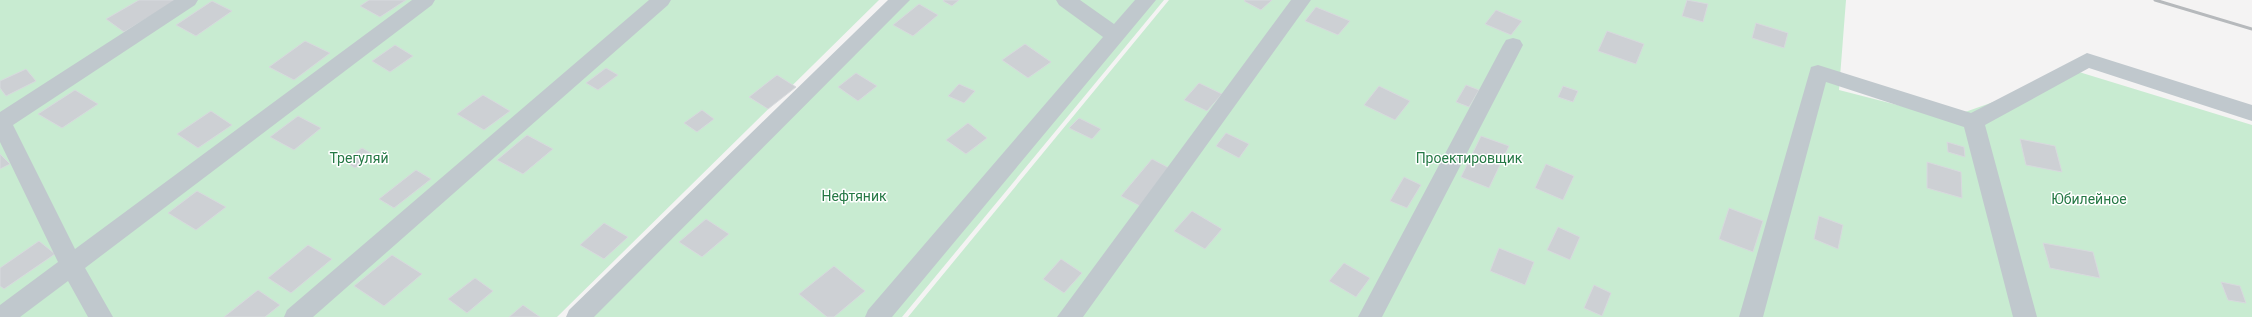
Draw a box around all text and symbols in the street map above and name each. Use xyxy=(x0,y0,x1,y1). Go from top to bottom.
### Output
park label: Трегуляй xyxy=(330,150,388,166)
park label: Проектировщик xyxy=(1416,150,1523,166)
park label: Нефтяник xyxy=(821,188,887,204)
park label: Юбилейное xyxy=(2051,191,2127,207)

